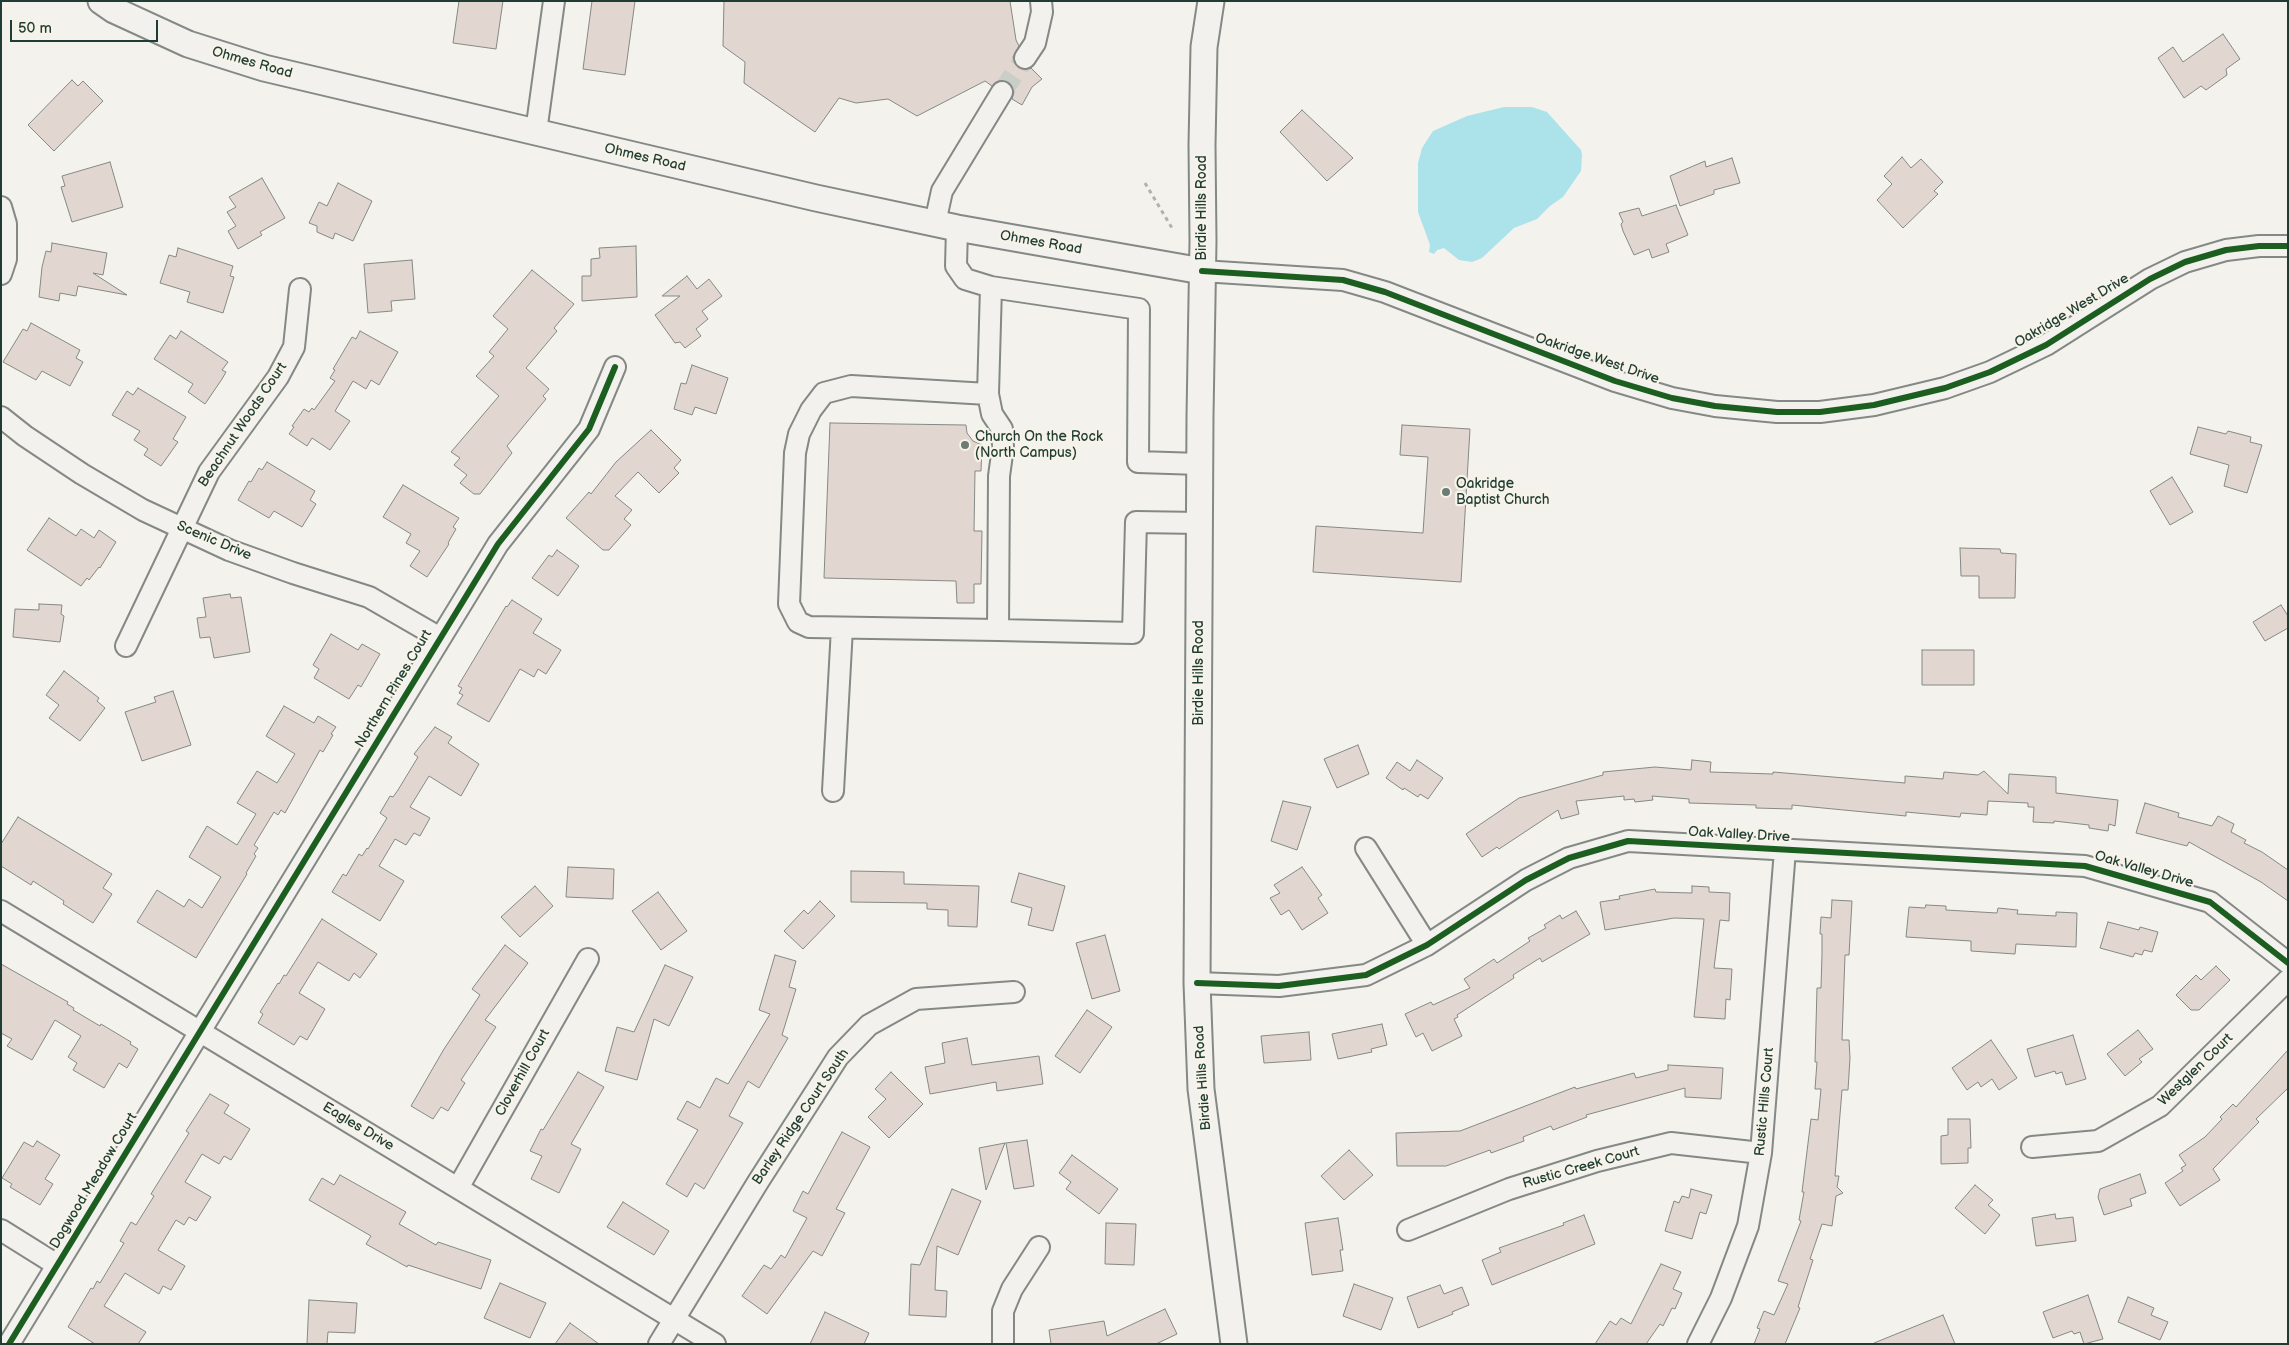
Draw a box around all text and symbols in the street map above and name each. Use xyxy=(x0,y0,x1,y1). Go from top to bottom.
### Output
scale bar xyxy=(12,10,160,42)
text: 50 m xyxy=(18,19,52,38)
street label: Ohmes Road xyxy=(210,44,294,82)
street label: Ohmes Road xyxy=(603,140,687,176)
street label: Birdie Hills Road xyxy=(1194,155,1210,261)
street label: Ohmes Road xyxy=(999,228,1083,258)
street label: Oakridge West Drive xyxy=(2012,270,2132,352)
street label: Oakridge West Drive xyxy=(1533,330,1661,388)
street label: Beachnut Woods Court xyxy=(195,360,291,490)
place label: Church On the Rock (North Campus) xyxy=(975,429,1103,462)
marker: Church On the Rock (North Campus) xyxy=(959,439,971,451)
place label: Oakridge Baptist Church xyxy=(1456,476,1549,508)
marker: Oakridge Baptist Church xyxy=(1440,486,1452,498)
street label: Scenic Drive xyxy=(174,518,254,564)
street label: Birdie Hills Road xyxy=(1191,620,1207,726)
street label: Northern Pines Court xyxy=(352,627,436,751)
street label: Oak Valley Drive xyxy=(1688,824,1790,846)
street label: Oak Valley Drive xyxy=(2093,848,2195,892)
street label: Birdie Hills Road xyxy=(1191,1025,1215,1131)
street label: Cloverhill Court xyxy=(492,1027,554,1119)
street label: Westglen Court xyxy=(2155,1030,2237,1110)
street label: Barley Ridge Court South xyxy=(749,1046,853,1188)
street label: Rustic Hills Court xyxy=(1752,1047,1778,1157)
street label: Eagles Drive xyxy=(319,1099,397,1155)
street label: Dogwood Meadow Court xyxy=(47,1110,141,1252)
street label: Rustic Creek Court xyxy=(1521,1143,1641,1193)

